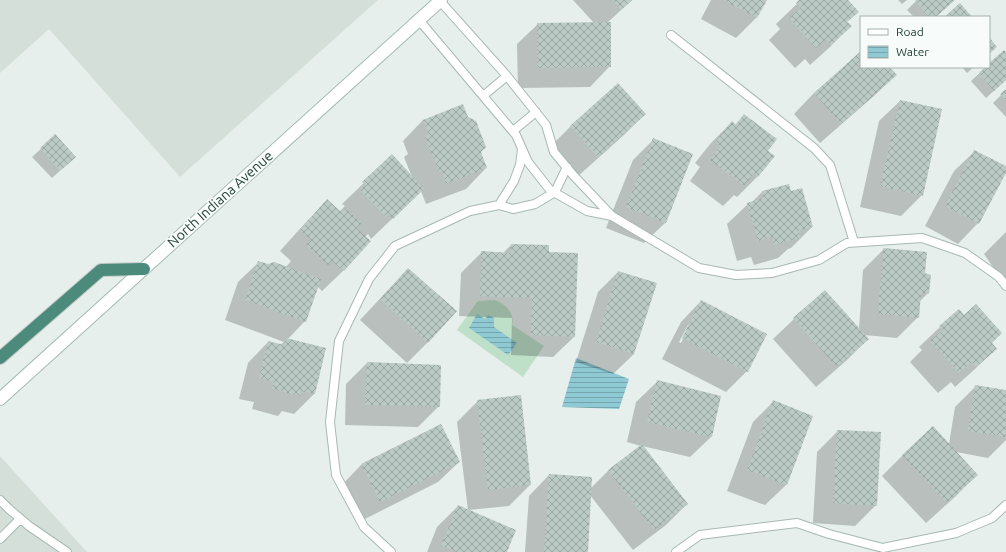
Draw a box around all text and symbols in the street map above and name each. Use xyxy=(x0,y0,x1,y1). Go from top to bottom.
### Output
legend xyxy=(860,16,990,68)
text: Road xyxy=(896,25,924,38)
text: Water xyxy=(896,45,929,58)
street label: North Indiana Avenue xyxy=(164,148,276,250)

